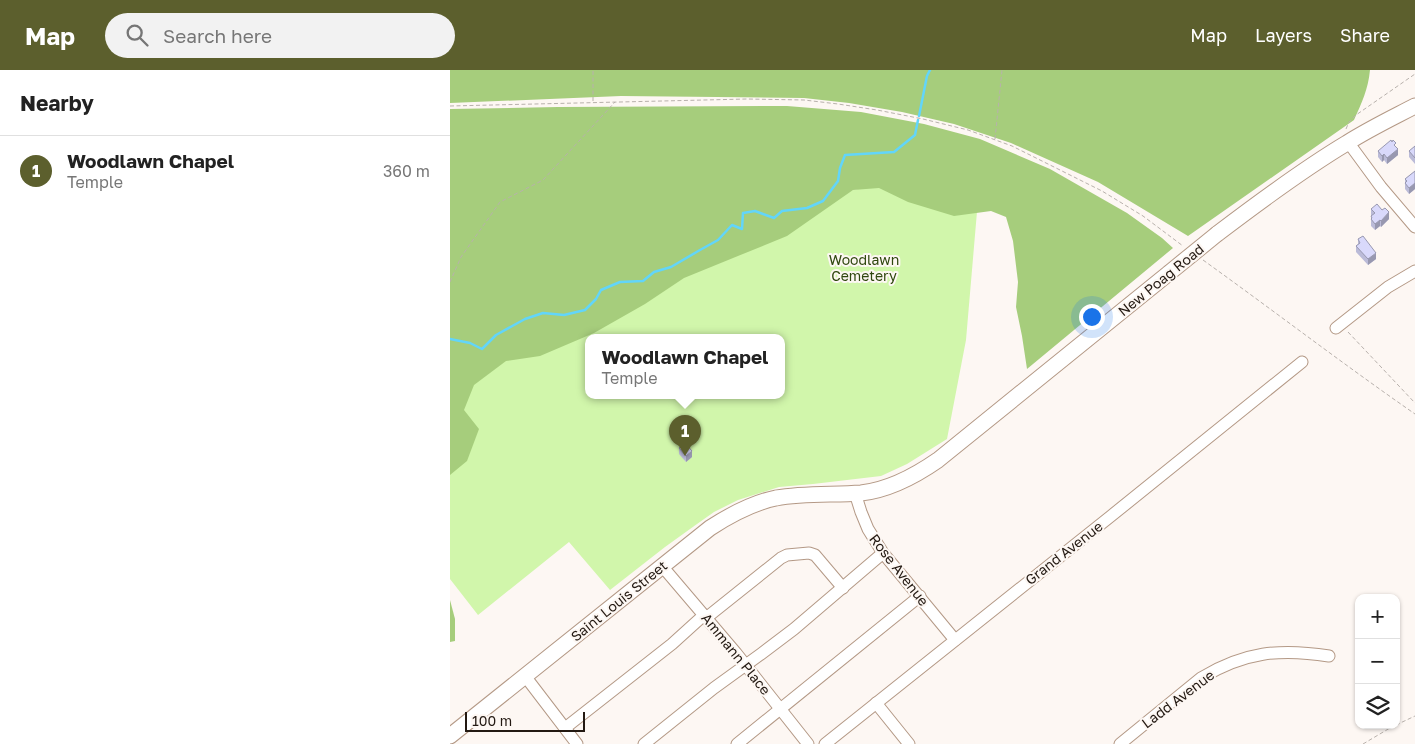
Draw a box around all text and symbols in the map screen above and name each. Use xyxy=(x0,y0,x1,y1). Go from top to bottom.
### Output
search box xyxy=(105,13,455,58)
text: Map xyxy=(25,21,75,50)
icon: search xyxy=(123,21,151,49)
text: Search here xyxy=(163,24,272,47)
text: Map xyxy=(1190,24,1227,46)
text: Layers xyxy=(1255,24,1312,46)
text: Share xyxy=(1340,24,1390,46)
text: Nearby xyxy=(20,90,94,116)
text: Woodlawn Chapel xyxy=(67,149,234,172)
text: 1 xyxy=(32,161,40,181)
text: 360 m xyxy=(383,161,430,181)
text: Temple xyxy=(67,172,123,192)
street label: New Poag Road xyxy=(1114,240,1207,319)
park label: Woodlawn Cemetery xyxy=(829,251,899,284)
your location xyxy=(1079,304,1105,330)
popup xyxy=(585,334,785,399)
text: Woodlawn Chapel xyxy=(601,345,769,368)
text: Temple xyxy=(601,368,658,388)
pin: 1 xyxy=(669,415,701,456)
street label: Grand Avenue xyxy=(1022,517,1106,588)
street label: Rose Avenue xyxy=(866,530,933,609)
street label: Saint Louis Street xyxy=(567,557,670,645)
map controls xyxy=(1355,594,1400,729)
button: + xyxy=(1355,594,1400,639)
street label: Ammann Place xyxy=(698,609,774,698)
button: − xyxy=(1355,639,1400,684)
street label: Ladd Avenue xyxy=(1138,666,1217,731)
button: layers xyxy=(1355,684,1400,729)
scale bar xyxy=(465,709,585,732)
text: 100 m xyxy=(472,712,512,729)

